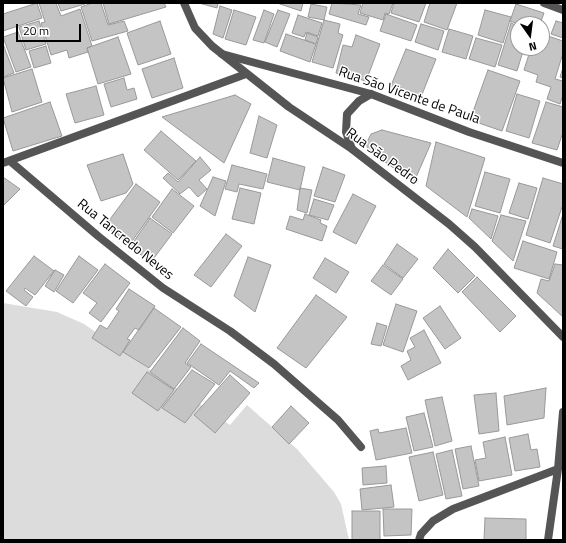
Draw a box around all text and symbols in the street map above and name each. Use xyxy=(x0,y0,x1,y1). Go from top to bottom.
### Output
scale bar xyxy=(18,16,83,42)
north arrow xyxy=(510,16,550,56)
text: 20 m xyxy=(23,21,49,40)
text: N xyxy=(527,38,538,55)
street label: Rua São Vicente de Paula xyxy=(336,64,482,128)
street label: Rua São Pedro xyxy=(342,125,422,189)
street label: Rua Tancredo Neves xyxy=(73,196,177,284)

